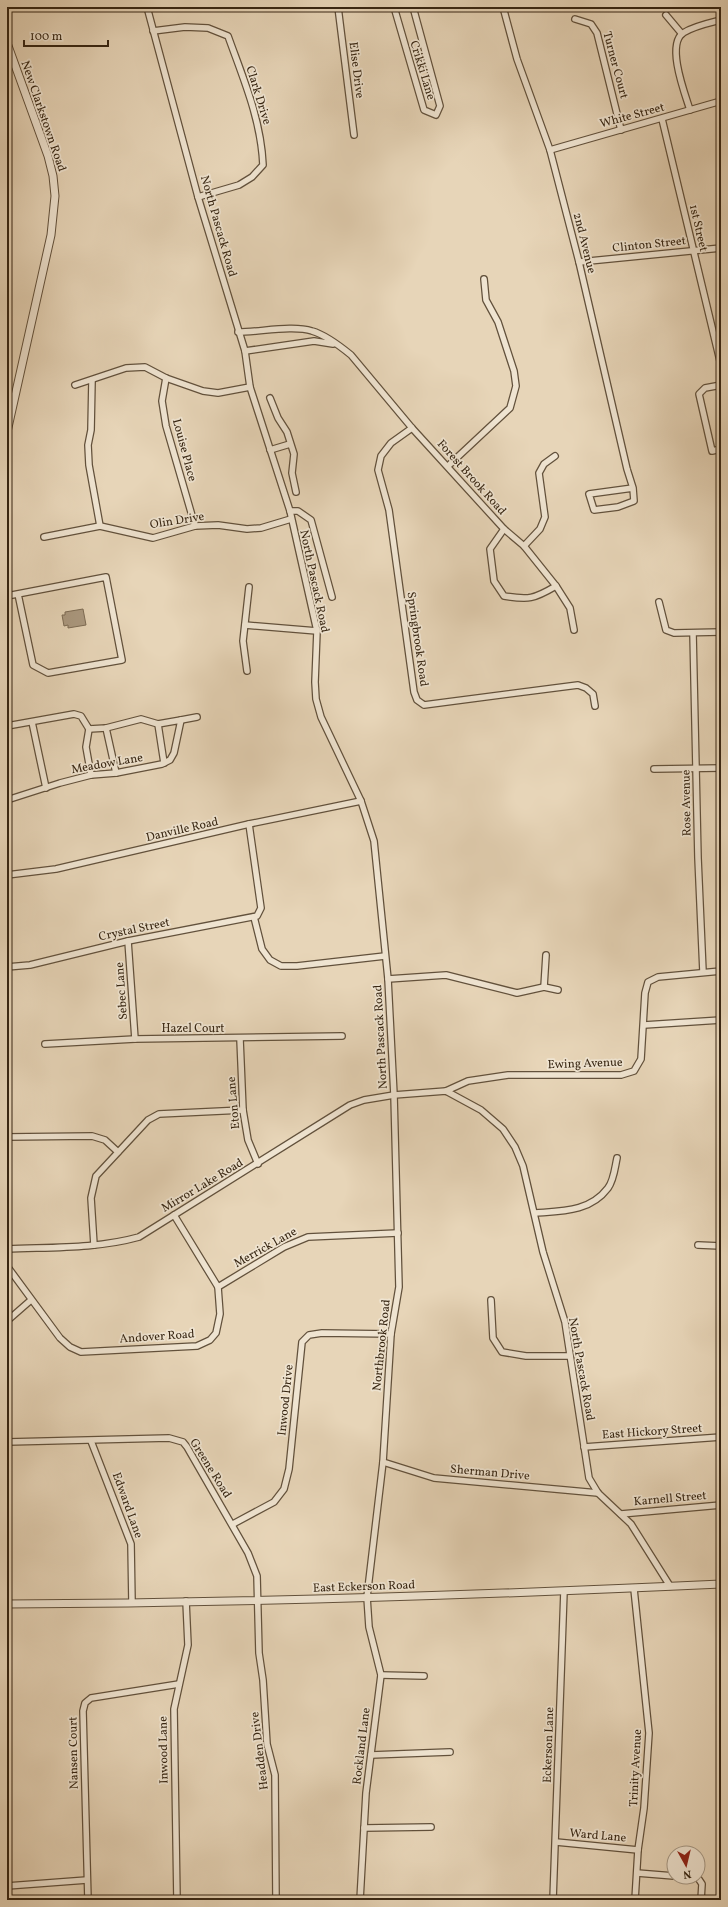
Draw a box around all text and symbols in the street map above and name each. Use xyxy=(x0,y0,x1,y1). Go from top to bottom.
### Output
scale bar xyxy=(24,22,108,48)
text: 100 m xyxy=(30,29,63,45)
street label: Turner Court xyxy=(598,30,632,101)
street label: Crikki Lane xyxy=(405,39,439,102)
street label: Elise Drive xyxy=(345,41,367,100)
street label: New Clarkstown Road xyxy=(17,59,70,174)
street label: Clark Drive xyxy=(242,64,275,127)
street label: White Street xyxy=(598,100,666,132)
street label: North Pascack Road xyxy=(196,174,240,279)
street label: 1st Street xyxy=(685,203,711,253)
street label: 2nd Avenue xyxy=(569,211,599,276)
street label: Clinton Street xyxy=(612,233,687,257)
street label: Louise Place xyxy=(168,417,200,484)
street label: Forest Brook Road xyxy=(433,437,510,519)
street label: Olin Drive xyxy=(149,509,206,533)
street label: North Pascack Road xyxy=(295,528,333,634)
street label: Springbrook Road xyxy=(402,591,432,688)
street label: Meadow Lane xyxy=(70,750,145,778)
street label: Rose Avenue xyxy=(678,769,696,837)
street label: Danville Road xyxy=(145,814,220,846)
street label: Crystal Street xyxy=(97,915,171,945)
street label: Sebec Lane xyxy=(112,961,132,1020)
street label: North Pascack Road xyxy=(370,984,392,1090)
street label: Hazel Court xyxy=(162,1021,224,1037)
street label: Ewing Avenue xyxy=(547,1055,623,1073)
street label: Eton Lane xyxy=(224,1076,244,1130)
street label: Mirror Lake Road xyxy=(159,1155,247,1217)
street label: Merrick Lane xyxy=(231,1224,300,1272)
street label: Northbrook Road xyxy=(369,1298,395,1392)
street label: North Pascack Road xyxy=(564,1316,598,1422)
street label: Andover Road xyxy=(119,1326,195,1348)
street label: Inwood Drive xyxy=(274,1363,298,1436)
street label: East Hickory Street xyxy=(601,1421,703,1443)
street label: Greene Road xyxy=(185,1436,235,1502)
street label: Sherman Drive xyxy=(449,1462,531,1484)
street label: Edward Lane xyxy=(108,1470,146,1541)
street label: Karnell Street xyxy=(633,1488,707,1510)
street label: East Eckerson Road xyxy=(313,1577,416,1597)
street label: Rockland Lane xyxy=(349,1706,375,1786)
street label: Eckerson Lane xyxy=(540,1706,558,1783)
street label: Headden Drive xyxy=(247,1710,273,1791)
street label: Inwood Lane xyxy=(155,1716,173,1784)
street label: Nansen Court xyxy=(65,1717,83,1789)
street label: Trinity Avenue xyxy=(626,1728,646,1807)
street label: Ward Lane xyxy=(569,1826,627,1846)
north arrow xyxy=(666,1845,706,1885)
text: N xyxy=(682,1865,692,1881)

